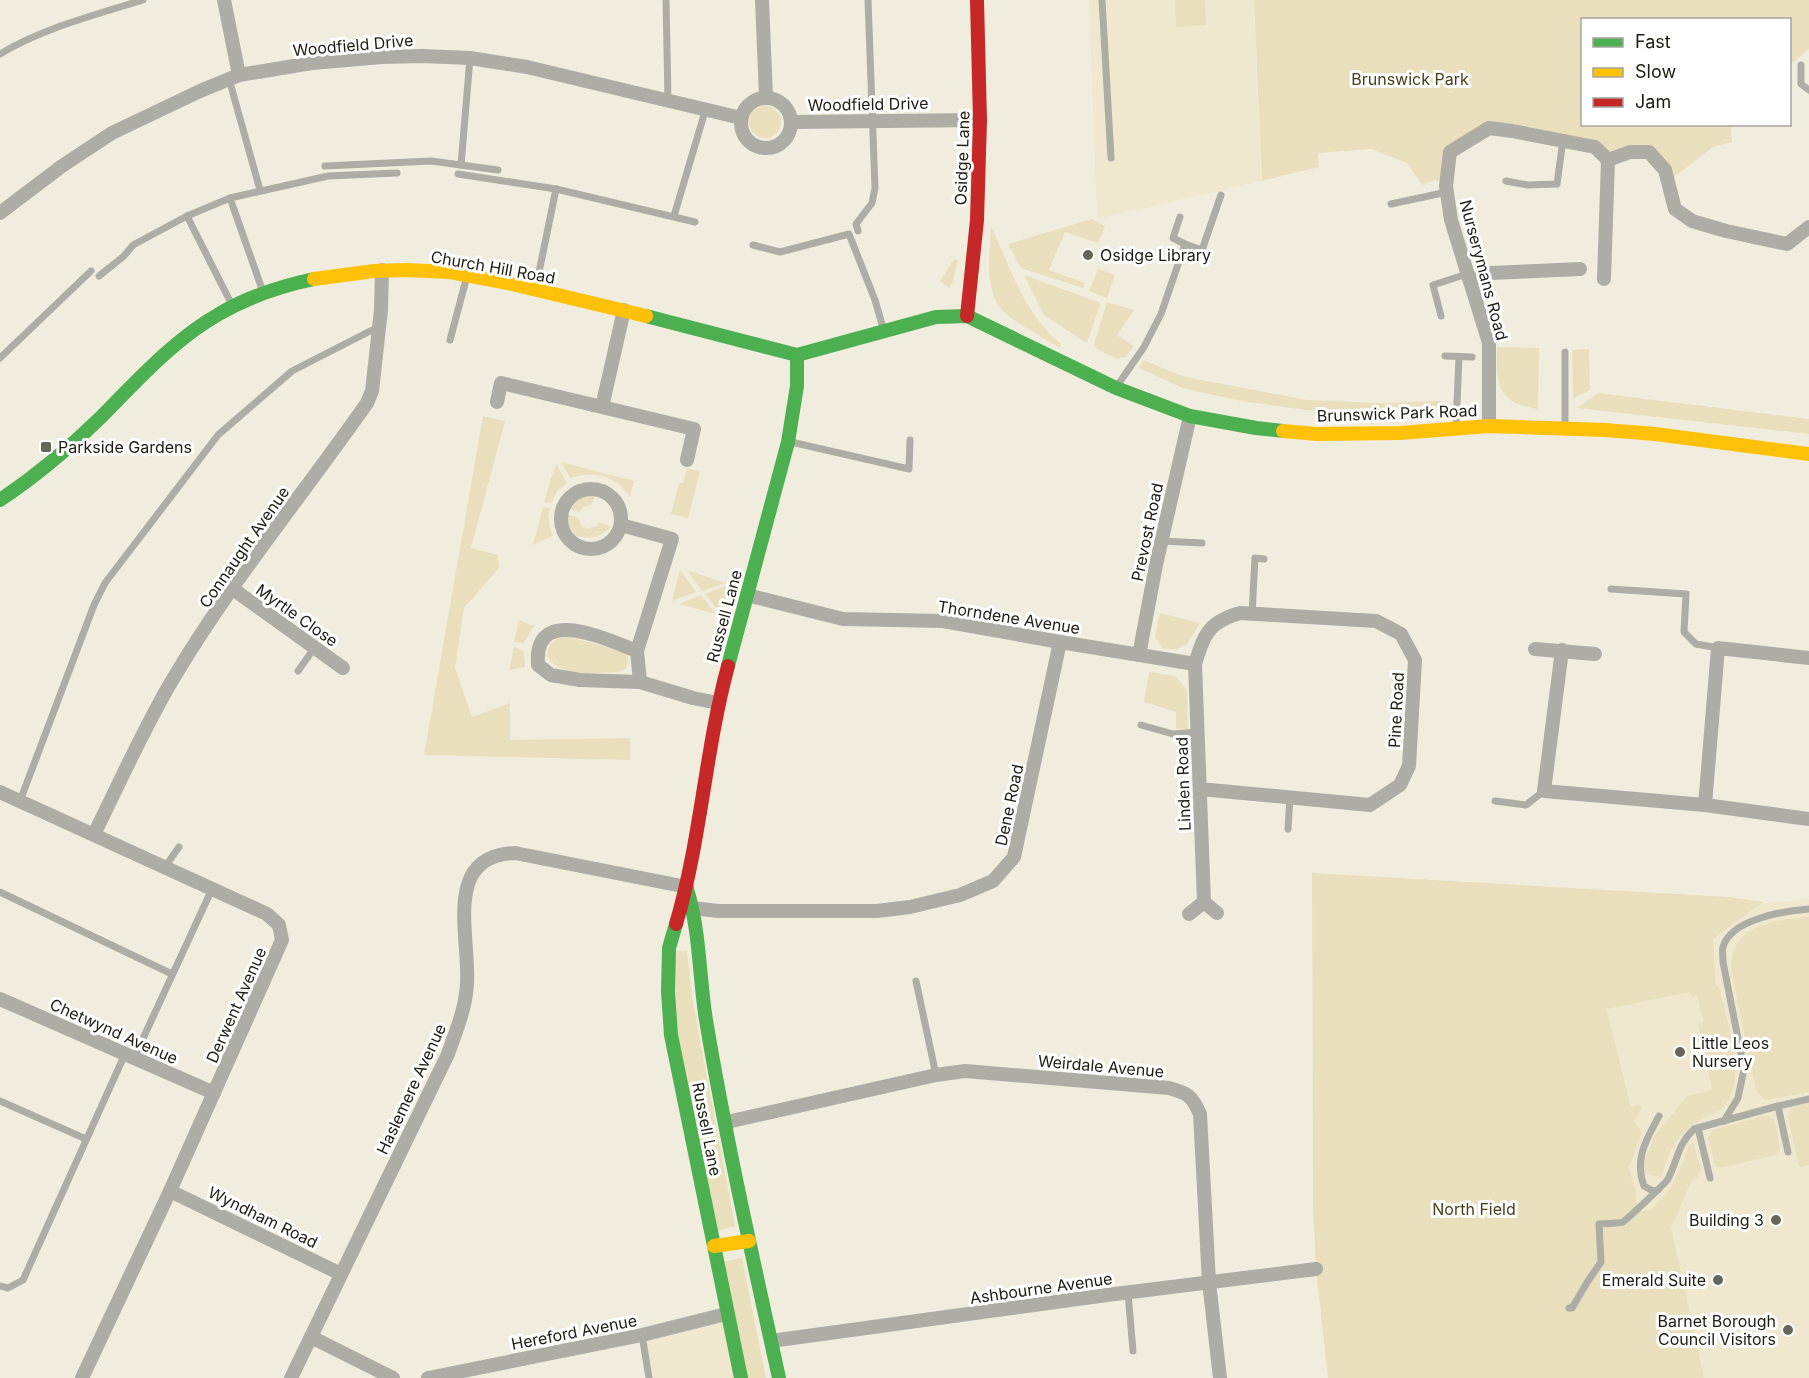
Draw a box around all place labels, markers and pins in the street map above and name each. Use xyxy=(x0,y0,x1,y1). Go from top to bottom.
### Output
place label: Osidge Library xyxy=(1100,245,1211,265)
marker: Osidge Library xyxy=(1081,248,1095,262)
place label: Parkside Gardens xyxy=(58,437,192,457)
marker: Parkside Gardens xyxy=(39,440,53,454)
place label: Little Leos Nursery xyxy=(1692,1033,1769,1071)
marker: Little Leos Nursery xyxy=(1673,1045,1687,1059)
place label: Building 3 xyxy=(1689,1210,1764,1230)
marker: Building 3 xyxy=(1769,1213,1783,1227)
place label: Emerald Suite xyxy=(1602,1270,1706,1290)
marker: Emerald Suite xyxy=(1711,1273,1725,1287)
place label: Barnet Borough Council Visitors xyxy=(1658,1311,1776,1349)
marker: Barnet Borough Council Visitors xyxy=(1781,1323,1795,1337)

